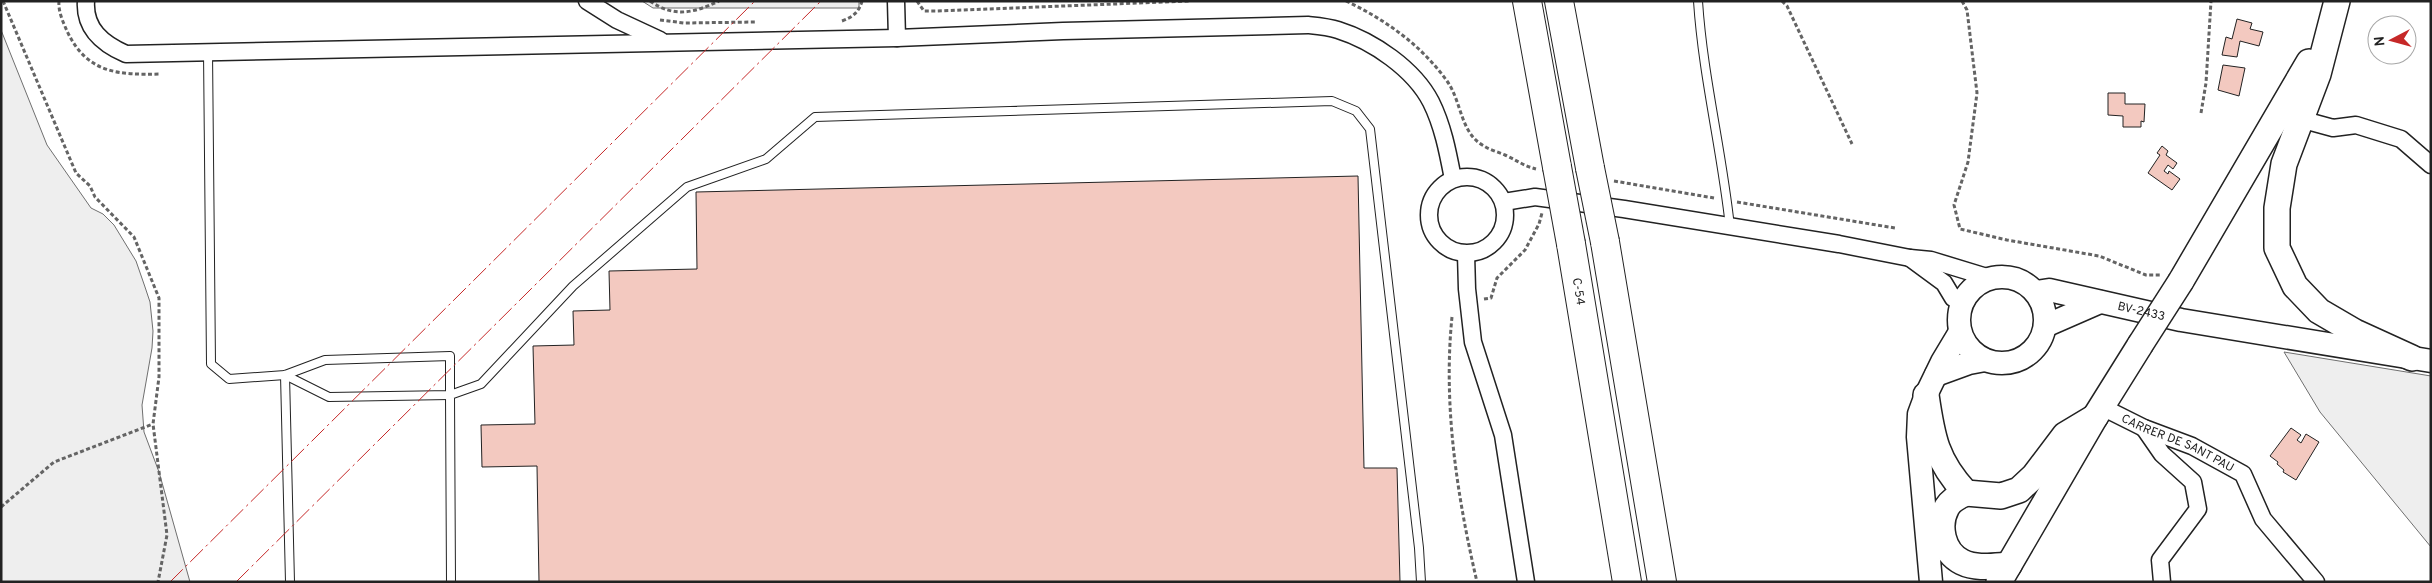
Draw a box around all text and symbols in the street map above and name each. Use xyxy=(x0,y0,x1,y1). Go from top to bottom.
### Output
north arrow xyxy=(2367,15,2417,65)
text: N xyxy=(2372,35,2390,47)
street label: C-54 xyxy=(1568,277,1588,306)
street label: BV-2433 xyxy=(2116,299,2167,325)
street label: CARRER DE SANT PAU xyxy=(2118,411,2237,476)

